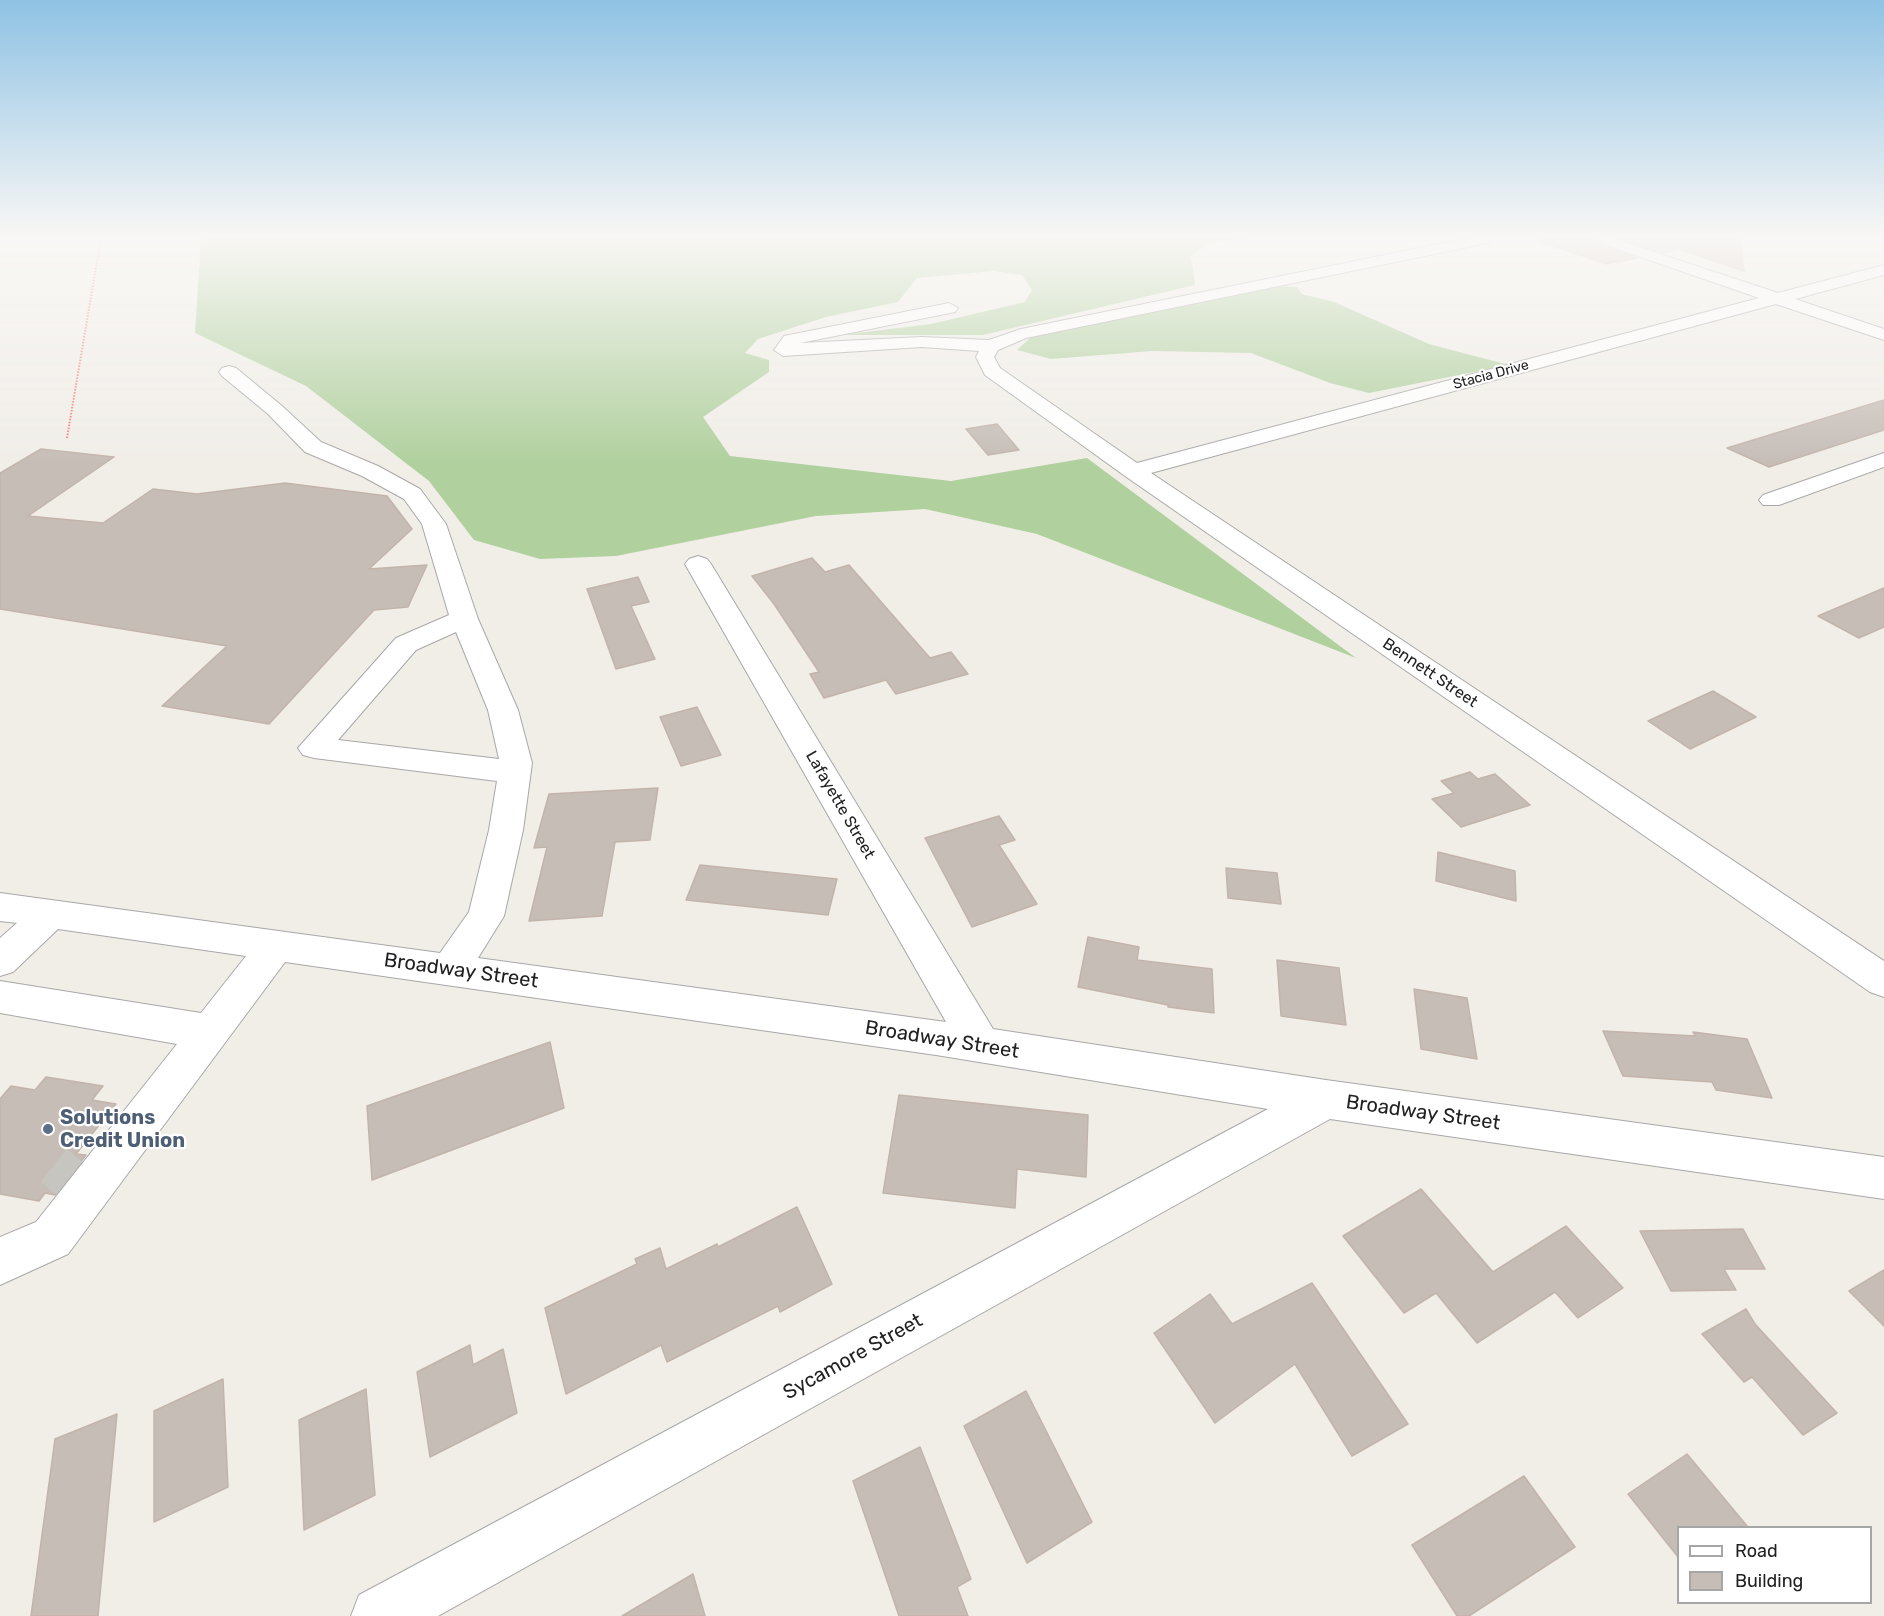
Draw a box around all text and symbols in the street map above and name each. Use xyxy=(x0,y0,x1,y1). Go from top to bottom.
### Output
street label: Stacia Drive xyxy=(1451,357,1531,393)
street label: Bennett Street xyxy=(1379,634,1481,712)
street label: Lafayette Street xyxy=(801,748,879,862)
street label: Broadway Street xyxy=(382,948,540,994)
street label: Broadway Street xyxy=(863,1016,1021,1064)
street label: Broadway Street xyxy=(1344,1090,1502,1136)
place label: Solutions Credit Union xyxy=(60,1106,185,1153)
marker: Solutions Credit Union xyxy=(41,1122,55,1136)
street label: Sycamore Street xyxy=(779,1309,927,1405)
legend xyxy=(1677,1526,1872,1604)
text: Road xyxy=(1735,1540,1778,1562)
text: Building xyxy=(1735,1570,1803,1592)

